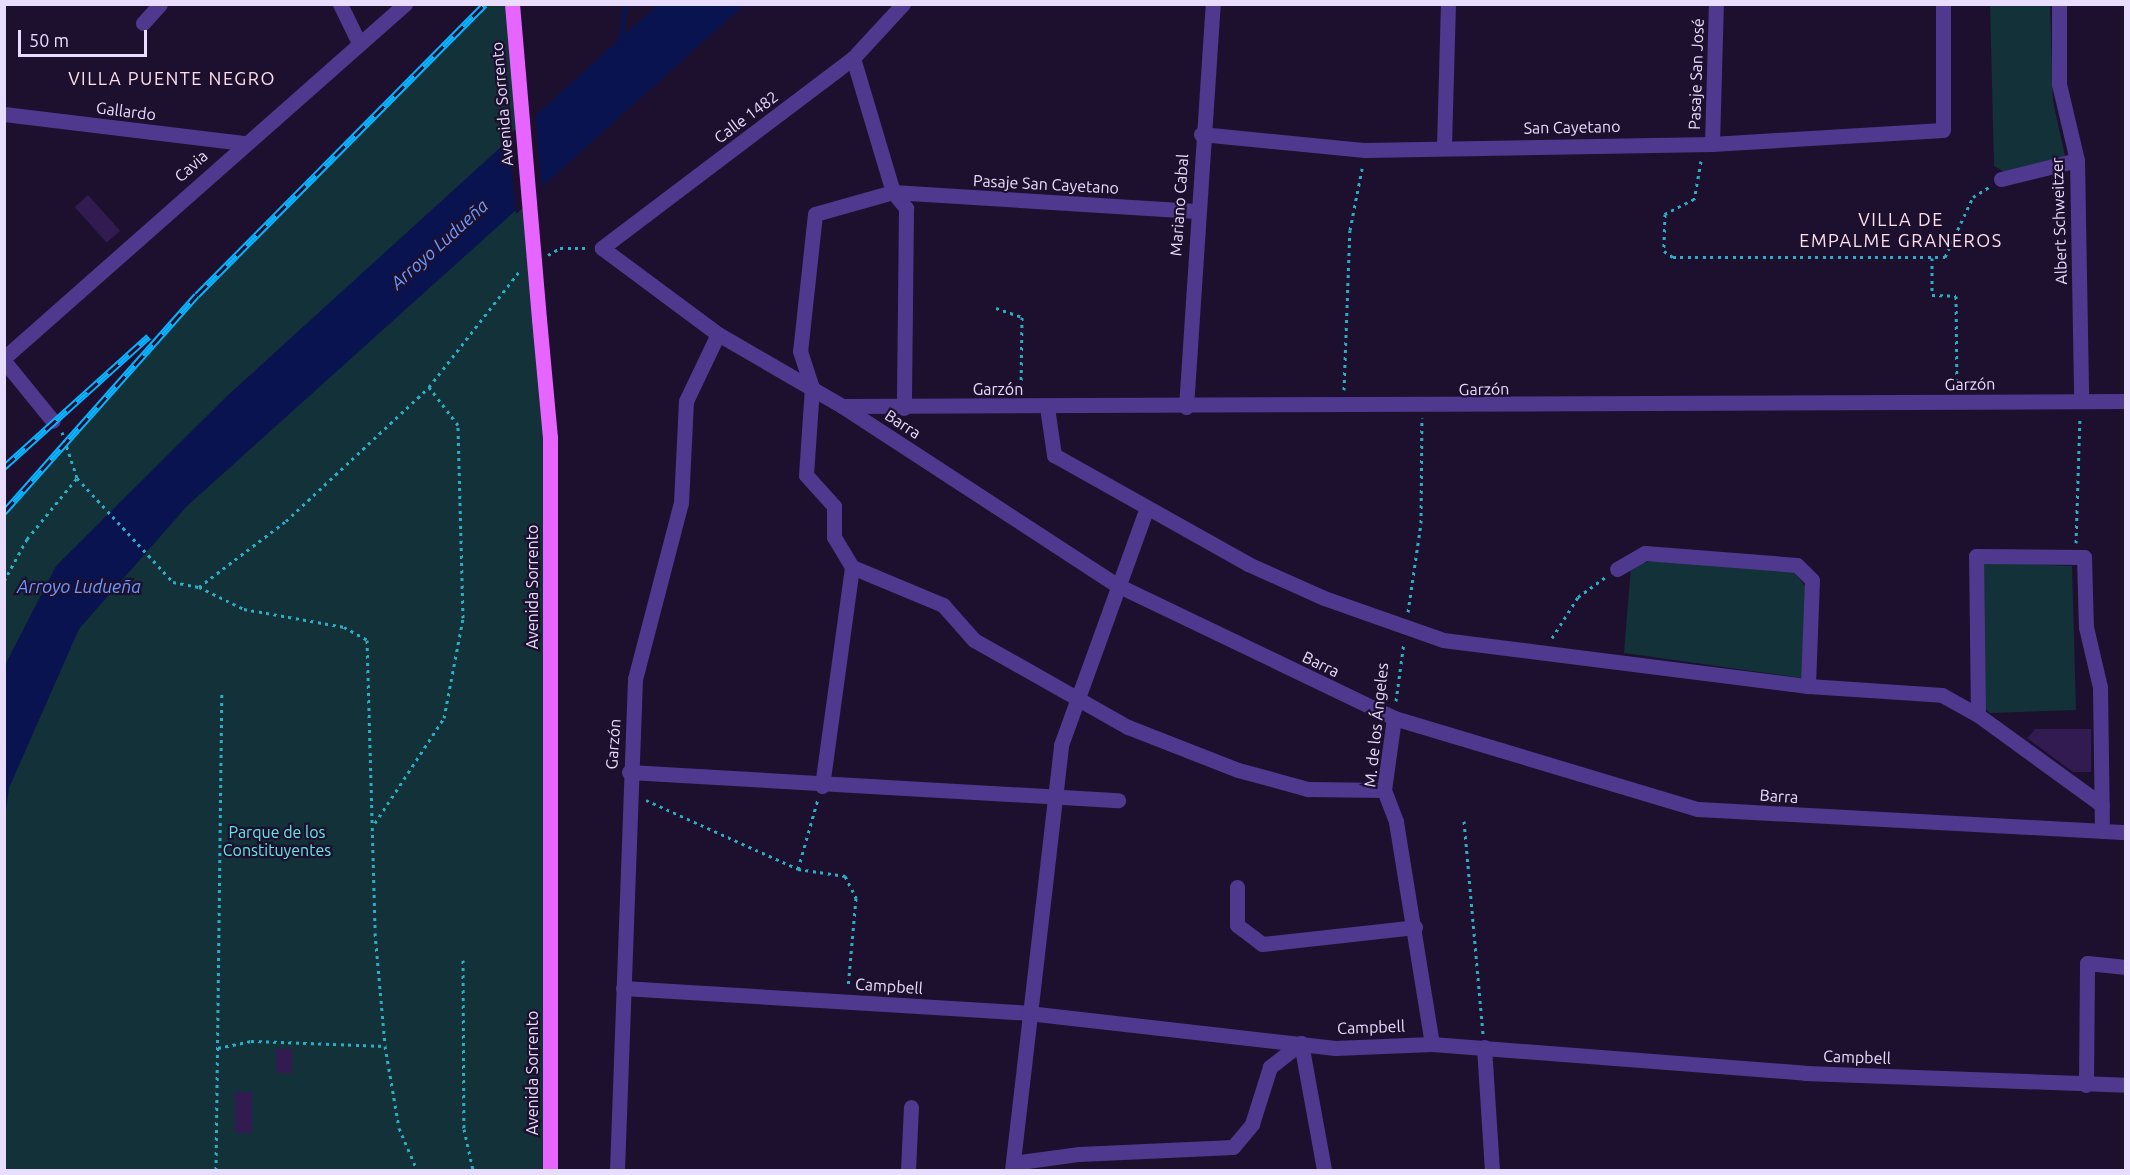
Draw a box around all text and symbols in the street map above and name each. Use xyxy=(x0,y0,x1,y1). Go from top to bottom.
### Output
scale bar xyxy=(21,18,150,56)
street label: Pasaje San José xyxy=(1684,18,1708,130)
text: 50 m xyxy=(29,30,69,50)
street label: Avenida Sorrento xyxy=(487,41,517,167)
district label: VILLA PUENTE NEGRO xyxy=(68,67,276,89)
street label: Calle 1482 xyxy=(710,87,782,147)
street label: Gallardo xyxy=(95,98,157,124)
street label: San Cayetano xyxy=(1523,117,1621,137)
street label: Cavia xyxy=(170,146,212,186)
street label: Mariano Cabal xyxy=(1166,153,1192,257)
street label: Albert Schweitzer xyxy=(2047,157,2071,285)
street label: Pasaje San Cayetano xyxy=(973,171,1119,197)
water label: Arroyo Ludueña xyxy=(386,195,492,293)
district label: VILLA DE EMPALME GRANEROS xyxy=(1799,209,2003,252)
street label: Garzón xyxy=(1945,374,1995,394)
street label: Garzón xyxy=(973,379,1023,399)
street label: Garzón xyxy=(1459,379,1509,399)
street label: Barra xyxy=(882,405,924,443)
street label: Avenida Sorrento xyxy=(522,525,542,649)
water label: Arroyo Ludueña xyxy=(17,575,141,597)
street label: Barra xyxy=(1299,647,1343,681)
street label: M. de los Ángeles xyxy=(1360,662,1392,788)
street label: Garzón xyxy=(602,718,624,770)
street label: Barra xyxy=(1759,785,1799,807)
park label: Parque de los Constituyentes xyxy=(223,822,331,860)
street label: Campbell xyxy=(855,974,923,998)
street label: Avenida Sorrento xyxy=(522,1011,542,1135)
street label: Campbell xyxy=(1337,1016,1405,1038)
street label: Campbell xyxy=(1823,1046,1891,1068)

